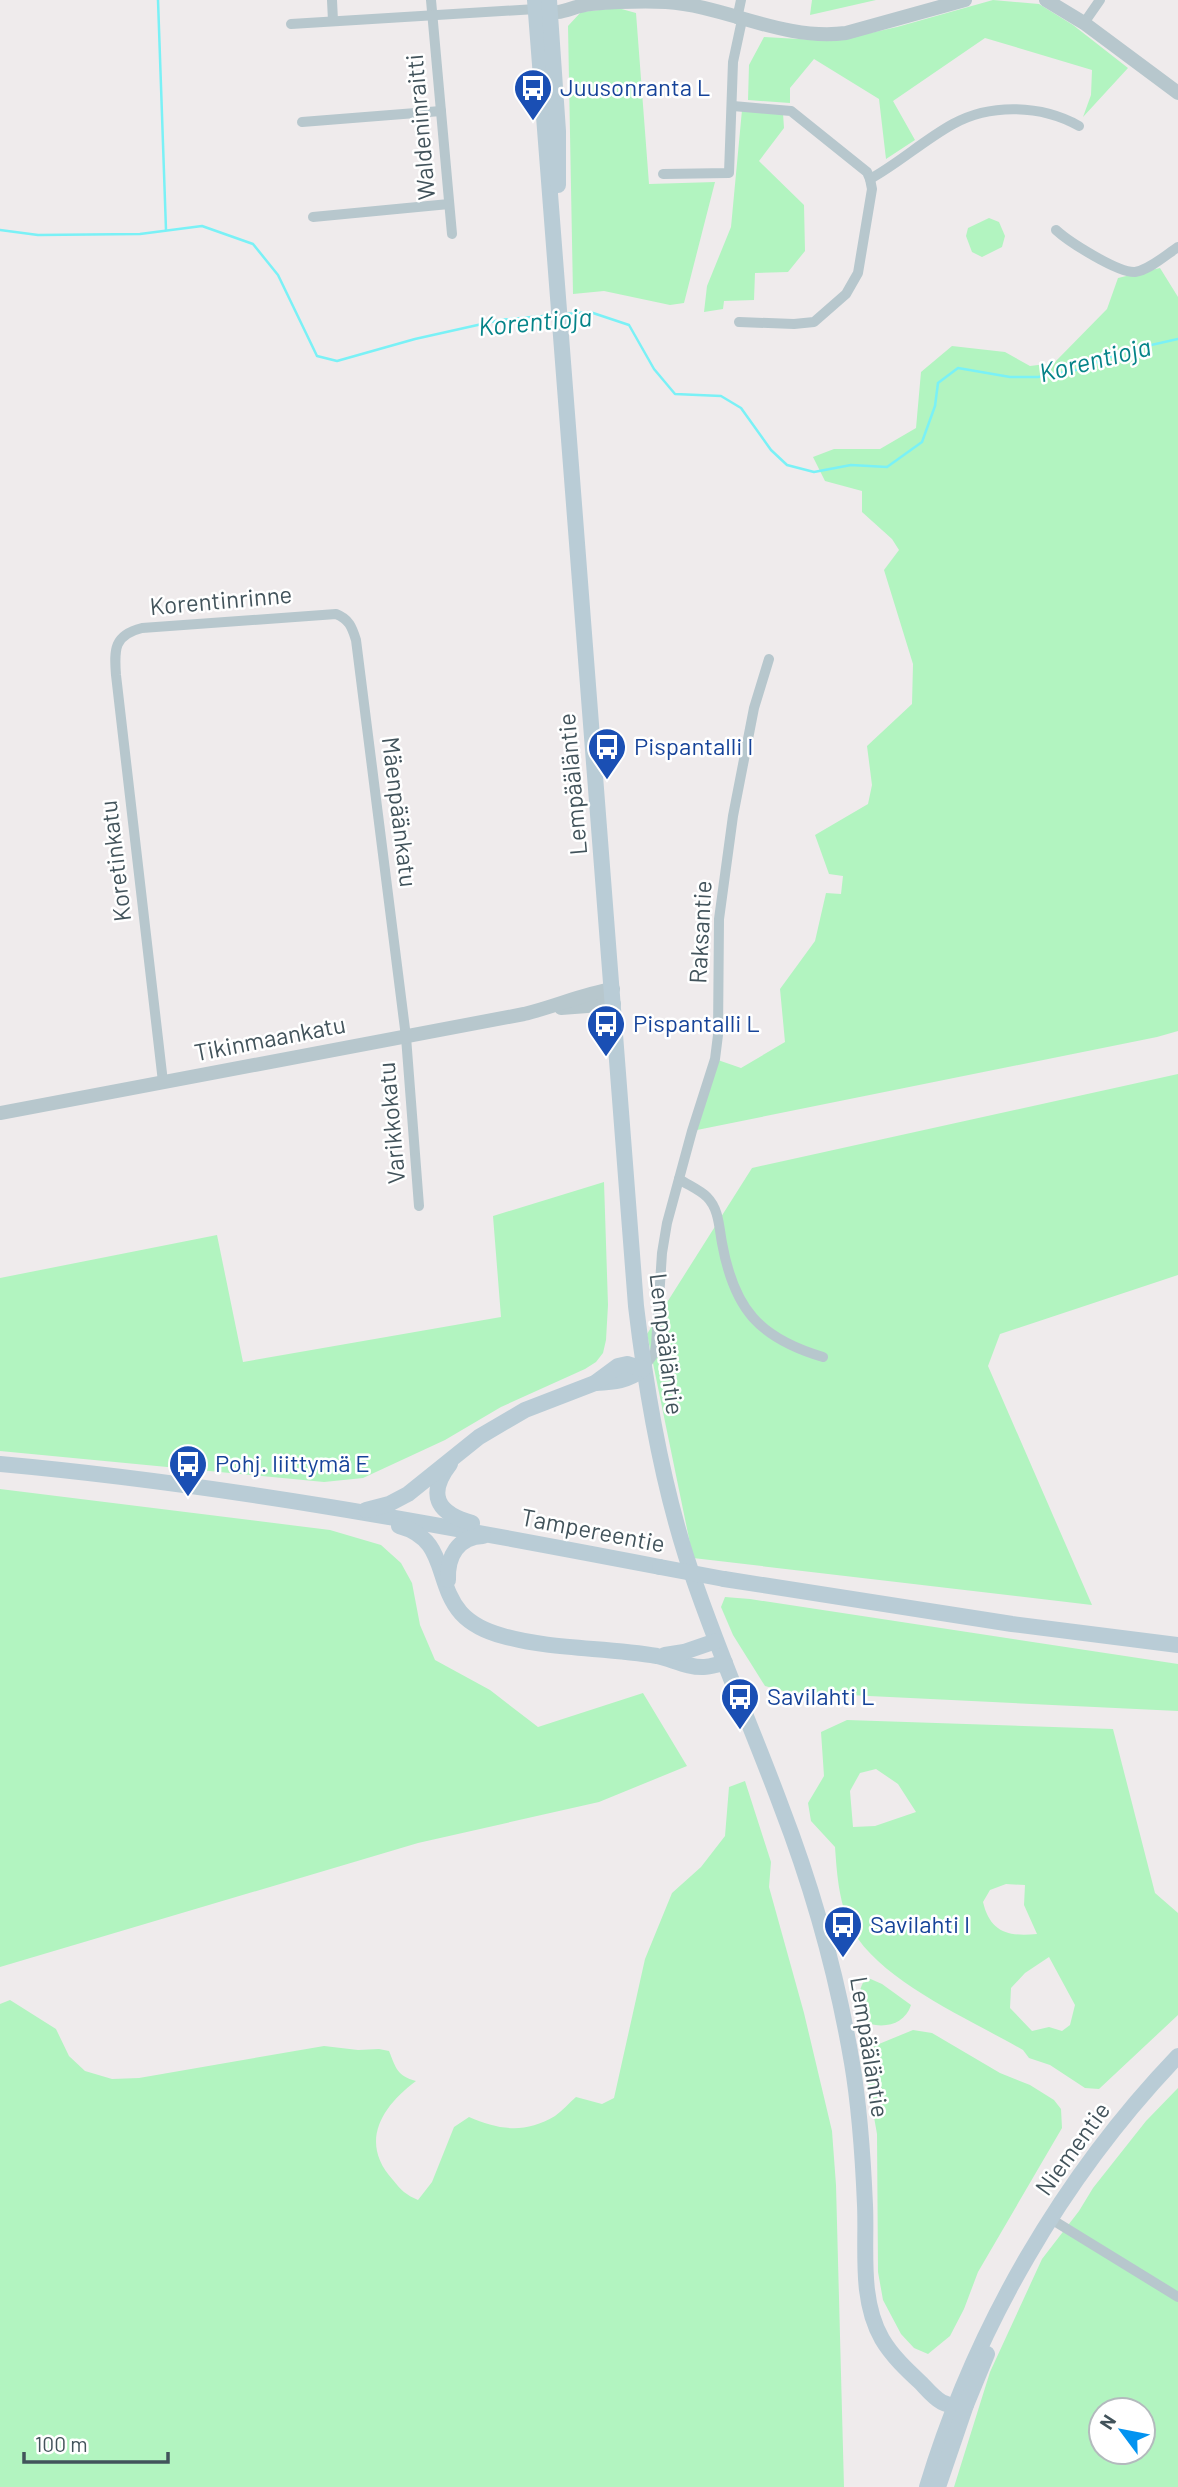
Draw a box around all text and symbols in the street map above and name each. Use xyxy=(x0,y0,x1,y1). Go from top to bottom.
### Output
street label: Waldeninraitti xyxy=(399,53,440,201)
bus stop icon: Juusonranta L xyxy=(512,67,554,122)
place label: Juusonranta L xyxy=(560,72,710,101)
water label: Korentioja xyxy=(477,300,593,341)
water label: Korentioja xyxy=(1035,330,1154,387)
street label: Korentinrinne xyxy=(148,579,293,620)
street label: Lempääläntie xyxy=(551,712,592,856)
bus stop icon: Pispantalli I xyxy=(586,726,628,781)
place label: Pispantalli I xyxy=(634,731,754,760)
street label: Mäenpäänkatu xyxy=(377,735,424,889)
street label: Koretinkatu xyxy=(93,799,136,923)
street label: Raksantie xyxy=(682,880,717,984)
bus stop icon: Pispantalli L xyxy=(585,1003,627,1058)
place label: Pispantalli L xyxy=(633,1008,760,1037)
street label: Tikinmaankatu xyxy=(192,1009,348,1066)
street label: Varikkokatu xyxy=(371,1061,410,1185)
street label: Lempääläntie xyxy=(644,1271,691,1416)
bus stop icon: Pohj. liittymä E xyxy=(167,1443,209,1498)
place label: Pohj. liittymä E xyxy=(215,1448,370,1477)
street label: Tampereentie xyxy=(519,1501,668,1558)
bus stop icon: Savilahti L xyxy=(719,1676,761,1731)
place label: Savilahti L xyxy=(767,1681,875,1710)
bus stop icon: Savilahti I xyxy=(822,1904,864,1959)
place label: Savilahti I xyxy=(870,1909,970,1938)
street label: Lempääläntie xyxy=(845,1974,896,2119)
street label: Niementie xyxy=(1028,2096,1115,2200)
north arrow xyxy=(1087,2396,1157,2466)
text: N xyxy=(1094,2410,1120,2433)
scale bar xyxy=(24,2420,168,2464)
text: 100 m xyxy=(35,2431,88,2456)

